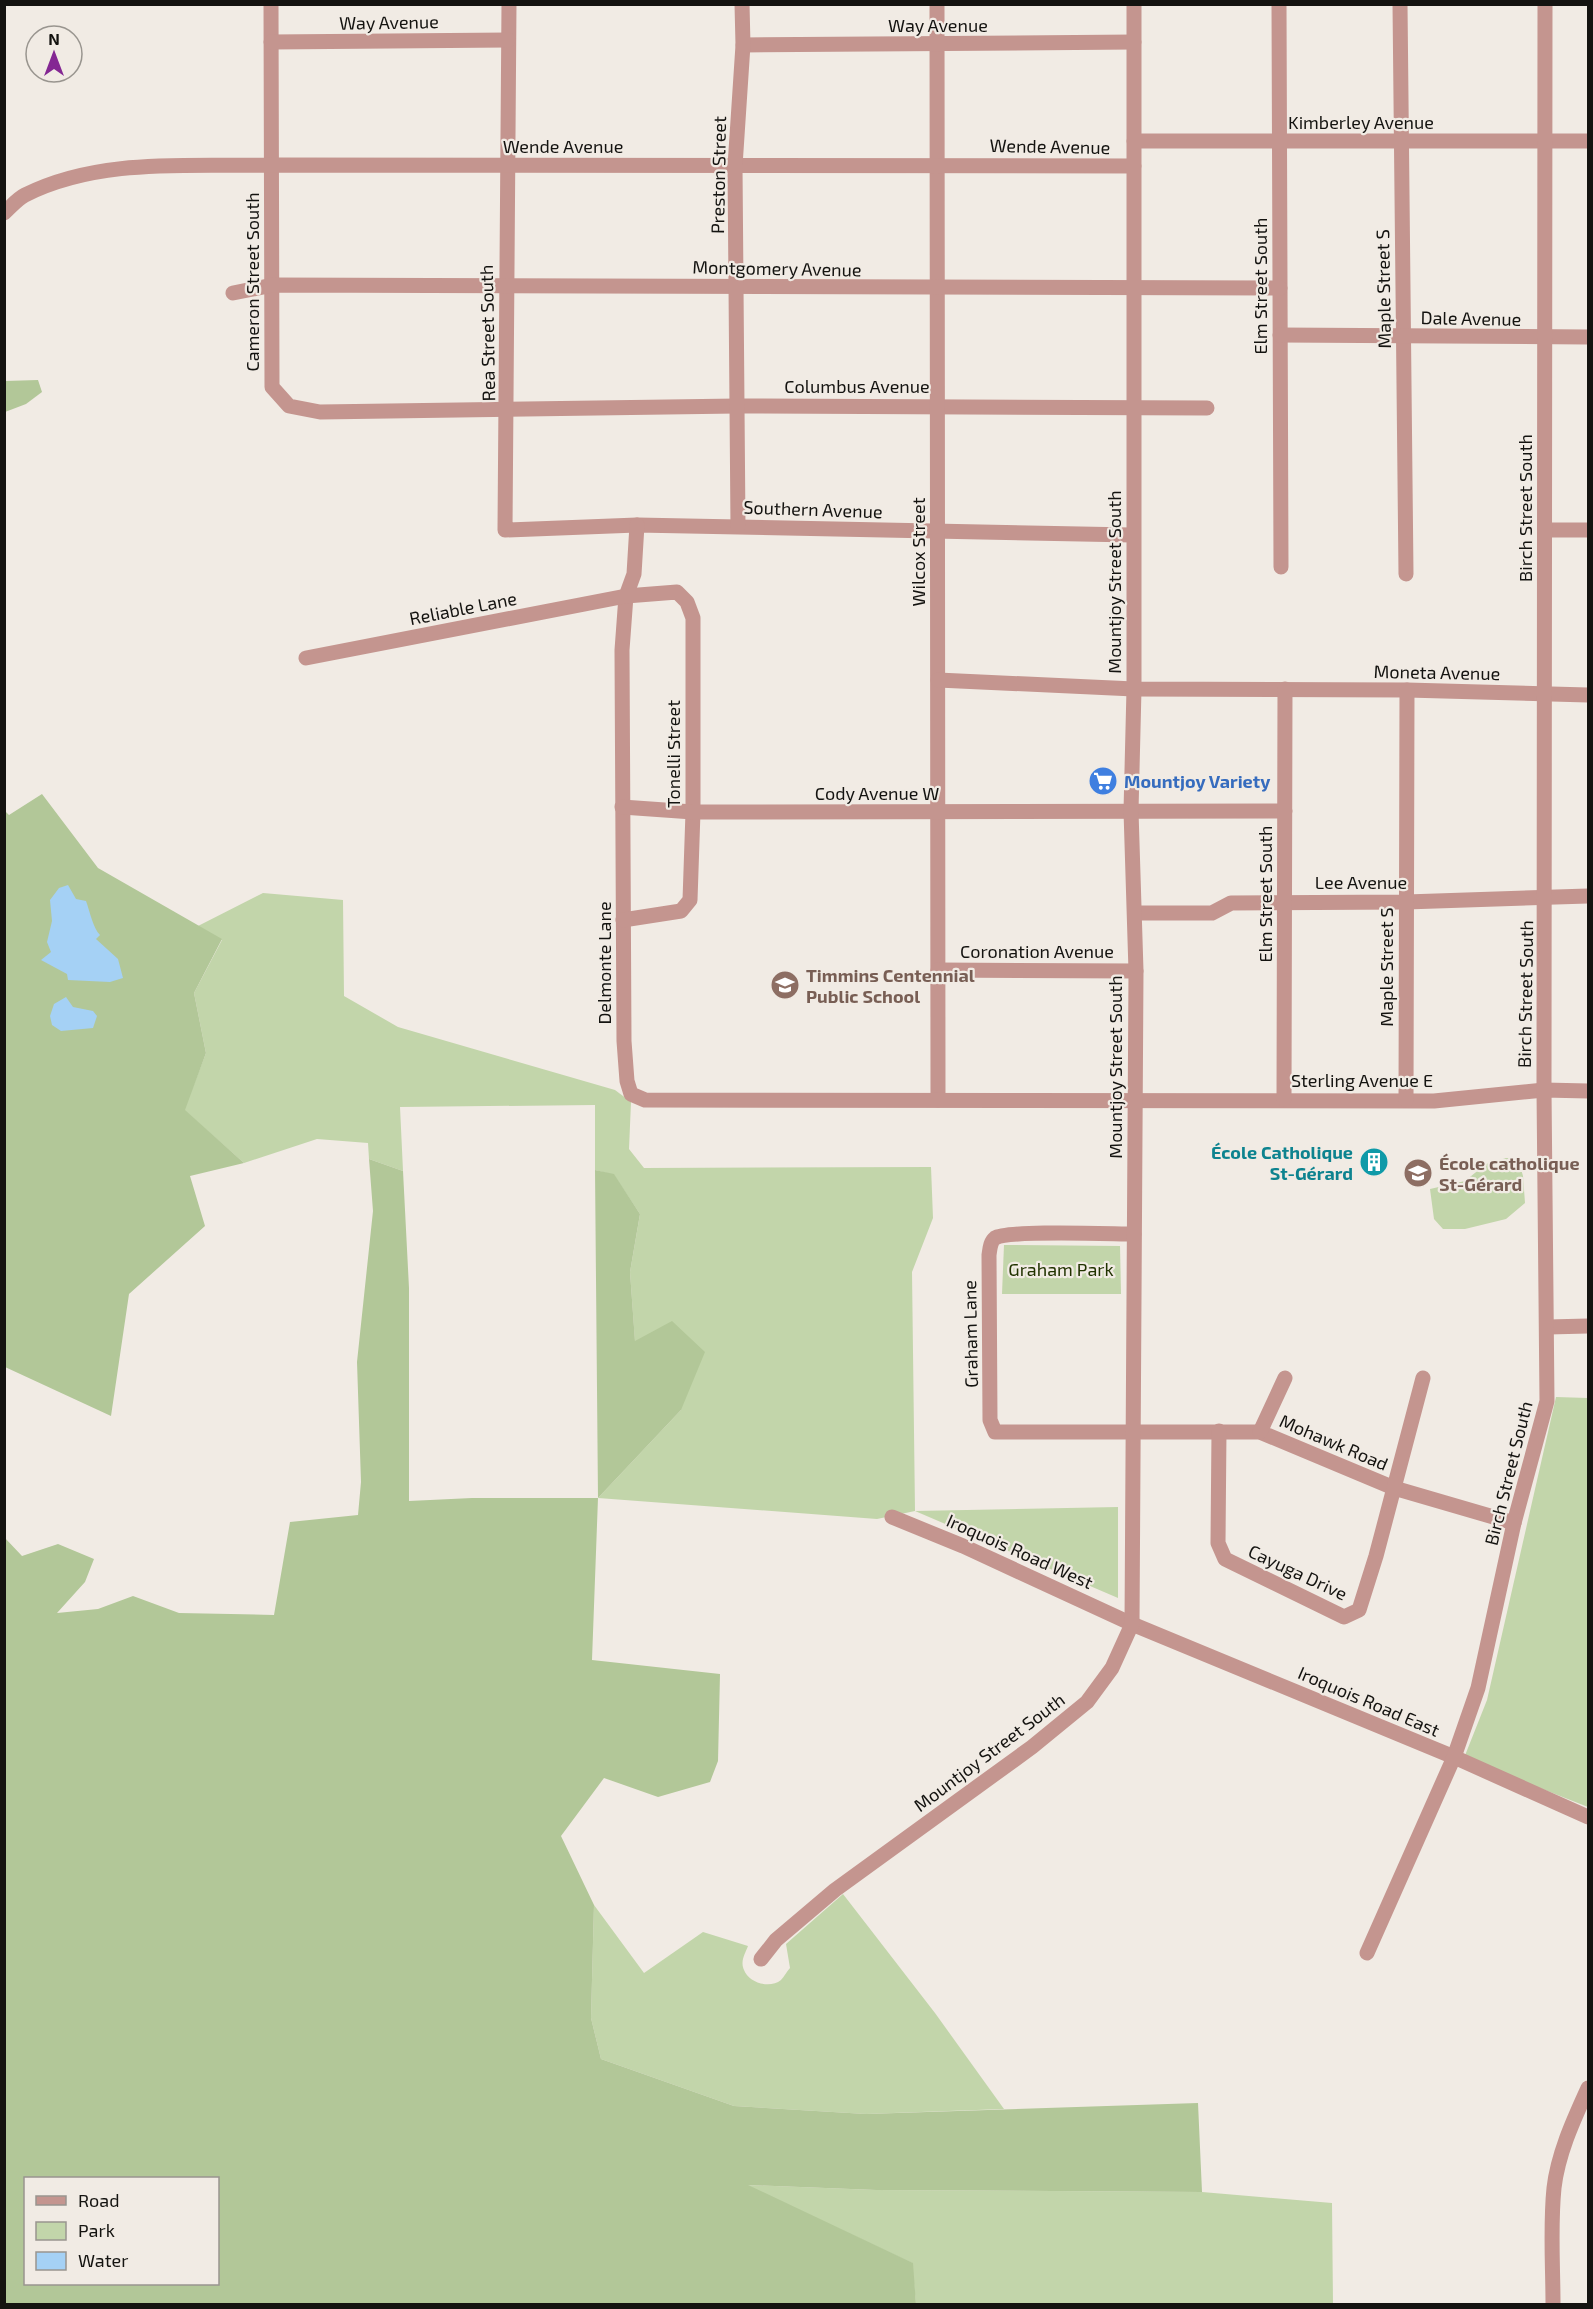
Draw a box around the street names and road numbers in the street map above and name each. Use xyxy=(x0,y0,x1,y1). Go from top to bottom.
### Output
street label: Way Avenue xyxy=(339,10,439,34)
street label: Way Avenue xyxy=(888,14,988,36)
street label: Kimberley Avenue xyxy=(1288,111,1434,133)
street label: Preston Street xyxy=(706,116,730,234)
street label: Wende Avenue xyxy=(989,134,1111,158)
street label: Wende Avenue xyxy=(503,135,623,157)
street label: Cameron Street South xyxy=(241,192,263,372)
street label: Elm Street South xyxy=(1249,217,1271,355)
street label: Maple Street S xyxy=(1371,229,1395,349)
street label: Montgomery Avenue xyxy=(692,256,862,280)
street label: Rea Street South xyxy=(475,265,499,401)
street label: Dale Avenue xyxy=(1420,306,1522,330)
street label: Columbus Avenue xyxy=(784,375,930,397)
street label: Birch Street South xyxy=(1514,434,1536,582)
street label: Mountjoy Street South xyxy=(1103,490,1125,674)
street label: Southern Avenue xyxy=(743,496,883,522)
street label: Wilcox Street xyxy=(907,497,929,607)
street label: Reliable Lane xyxy=(407,587,519,629)
street label: Moneta Avenue xyxy=(1373,660,1501,684)
street label: Tonelli Street xyxy=(662,700,684,808)
street label: Cody Avenue W xyxy=(815,782,939,804)
street label: Elm Street South xyxy=(1254,825,1276,963)
street label: Lee Avenue xyxy=(1315,871,1407,893)
street label: Delmonte Lane xyxy=(593,901,615,1025)
street label: Maple Street S xyxy=(1375,907,1397,1027)
street label: Birch Street South xyxy=(1513,920,1537,1068)
street label: Coronation Avenue xyxy=(960,940,1114,962)
street label: Mountjoy Street South xyxy=(1104,975,1126,1159)
street label: Sterling Avenue E xyxy=(1291,1069,1433,1091)
street label: Graham Lane xyxy=(958,1280,982,1388)
street label: Birch Street South xyxy=(1479,1399,1537,1547)
street label: Mohawk Road xyxy=(1276,1409,1392,1475)
street label: Iroquois Road West xyxy=(943,1509,1097,1593)
street label: Cayuga Drive xyxy=(1245,1540,1351,1604)
street label: Iroquois Road East xyxy=(1295,1661,1443,1741)
street label: Mountjoy Street South xyxy=(909,1688,1069,1816)

